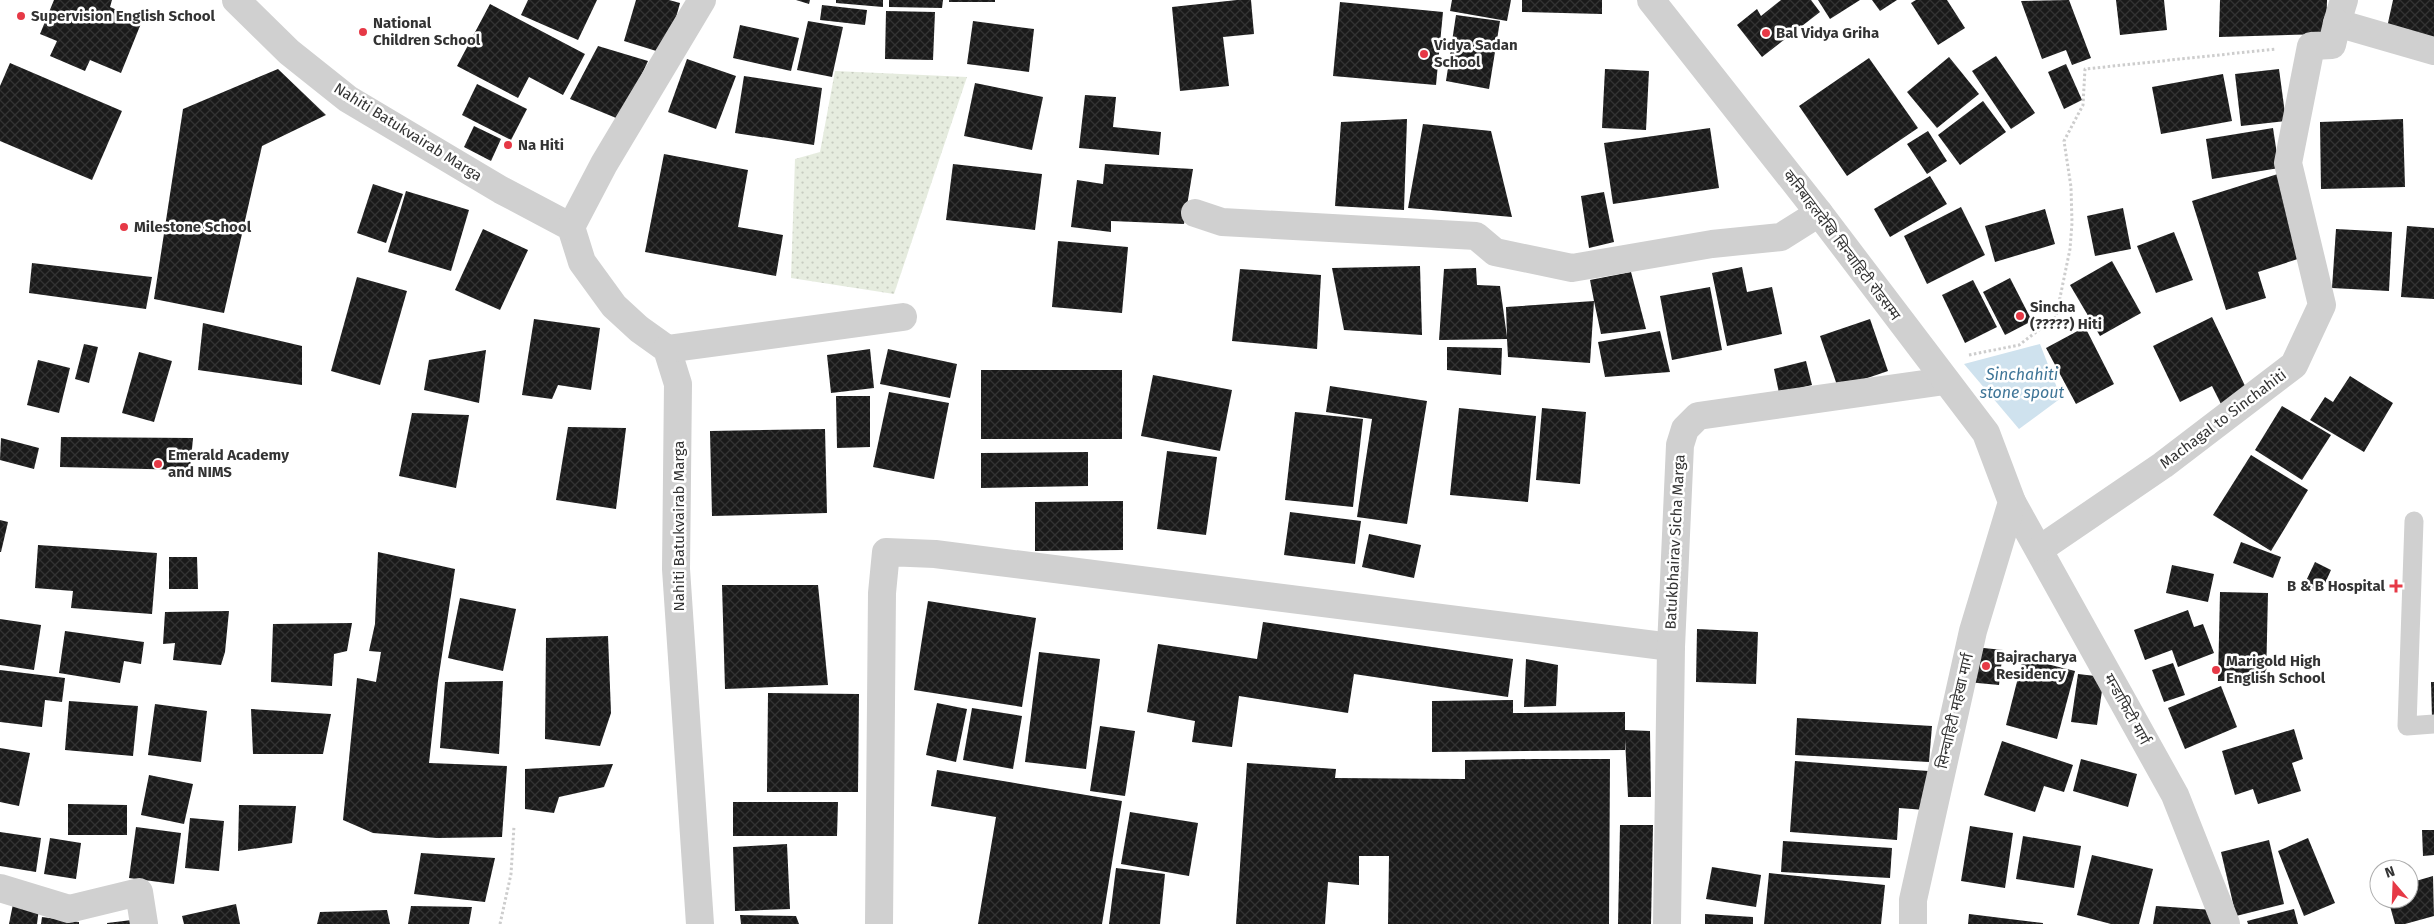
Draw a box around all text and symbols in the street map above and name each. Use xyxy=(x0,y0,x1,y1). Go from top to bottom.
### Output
place label: Supervision English School xyxy=(31,7,216,25)
marker: Supervision English School xyxy=(15,10,27,22)
place label: National Children School xyxy=(373,14,481,49)
place label: Bal Vidya Griha xyxy=(1776,24,1879,42)
marker: National Children School xyxy=(357,26,369,38)
marker: Bal Vidya Griha xyxy=(1760,27,1772,39)
place label: Vidya Sadan School xyxy=(1433,36,1518,71)
marker: Vidya Sadan School xyxy=(1418,48,1430,60)
street label: Nahiti Batukvairab Marga xyxy=(331,79,485,185)
place label: Na Hiti xyxy=(518,136,564,154)
marker: Na Hiti xyxy=(502,139,514,151)
street label: कनिबाहलदेखि सिन्चाहिटी रोडसम्म xyxy=(1780,166,1905,325)
place label: Milestone School xyxy=(134,218,252,236)
marker: Milestone School xyxy=(118,221,130,233)
place label: Sincha (?????) Hiti xyxy=(2030,298,2102,333)
marker: Sincha (?????) Hiti xyxy=(2014,310,2026,322)
water label: Sinchahiti stone spout xyxy=(1979,365,2065,402)
street label: Machagal to Sinchahiti xyxy=(2156,366,2290,472)
street label: Nahiti Batukvairab Marga xyxy=(670,440,688,612)
place label: Emerald Academy and NIMS xyxy=(168,446,289,481)
street label: Batukbhairav Sicha Marga xyxy=(1661,454,1689,630)
marker: Emerald Academy and NIMS xyxy=(152,458,164,470)
place label: B & B Hospital xyxy=(2287,577,2386,595)
marker: B & B Hospital xyxy=(2389,579,2403,593)
place label: Bajracharya Residency xyxy=(1996,648,2077,683)
street label: सिन्चाहिटी महेखा मार्ग xyxy=(1933,651,1977,770)
place label: Marigold High English School xyxy=(2226,652,2326,687)
marker: Bajracharya Residency xyxy=(1980,660,1992,672)
marker: Marigold High English School xyxy=(2210,664,2222,676)
street label: मन्डाफिटी मार्ग xyxy=(2100,670,2154,749)
north arrow xyxy=(2369,859,2419,909)
text: N xyxy=(2383,863,2397,882)

